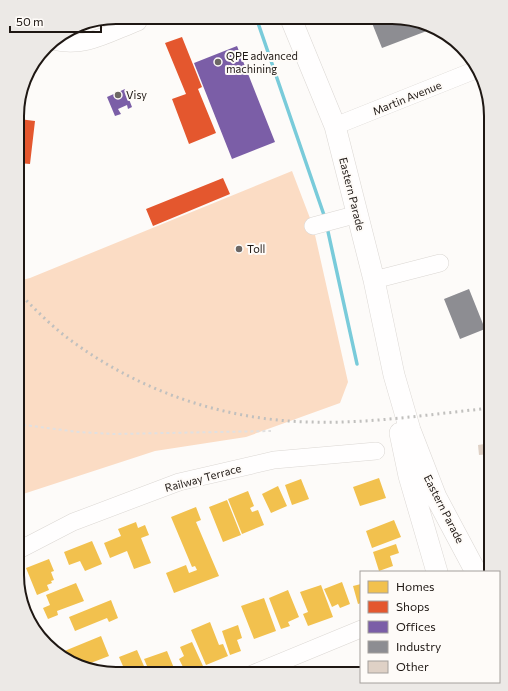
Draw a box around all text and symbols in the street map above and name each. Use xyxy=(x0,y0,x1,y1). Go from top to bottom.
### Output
scale bar xyxy=(10,8,101,34)
text: 50 m xyxy=(16,14,44,28)
place label: QPE advanced machining xyxy=(226,49,298,75)
marker: QPE advanced machining xyxy=(213,57,223,67)
street label: Martin Avenue xyxy=(371,78,443,117)
place label: Visy xyxy=(126,88,147,101)
marker: Visy xyxy=(113,90,123,100)
street label: Eastern Parade xyxy=(337,156,368,232)
place label: Toll xyxy=(247,242,265,255)
marker: Toll xyxy=(234,244,244,254)
street label: Railway Terrace xyxy=(163,461,243,494)
street label: Eastern Parade xyxy=(422,472,467,545)
legend xyxy=(360,571,500,683)
text: Homes xyxy=(396,579,434,593)
text: Shops xyxy=(396,599,430,613)
text: Offices xyxy=(396,619,436,633)
text: Industry xyxy=(396,639,441,653)
text: Other xyxy=(396,659,429,673)

